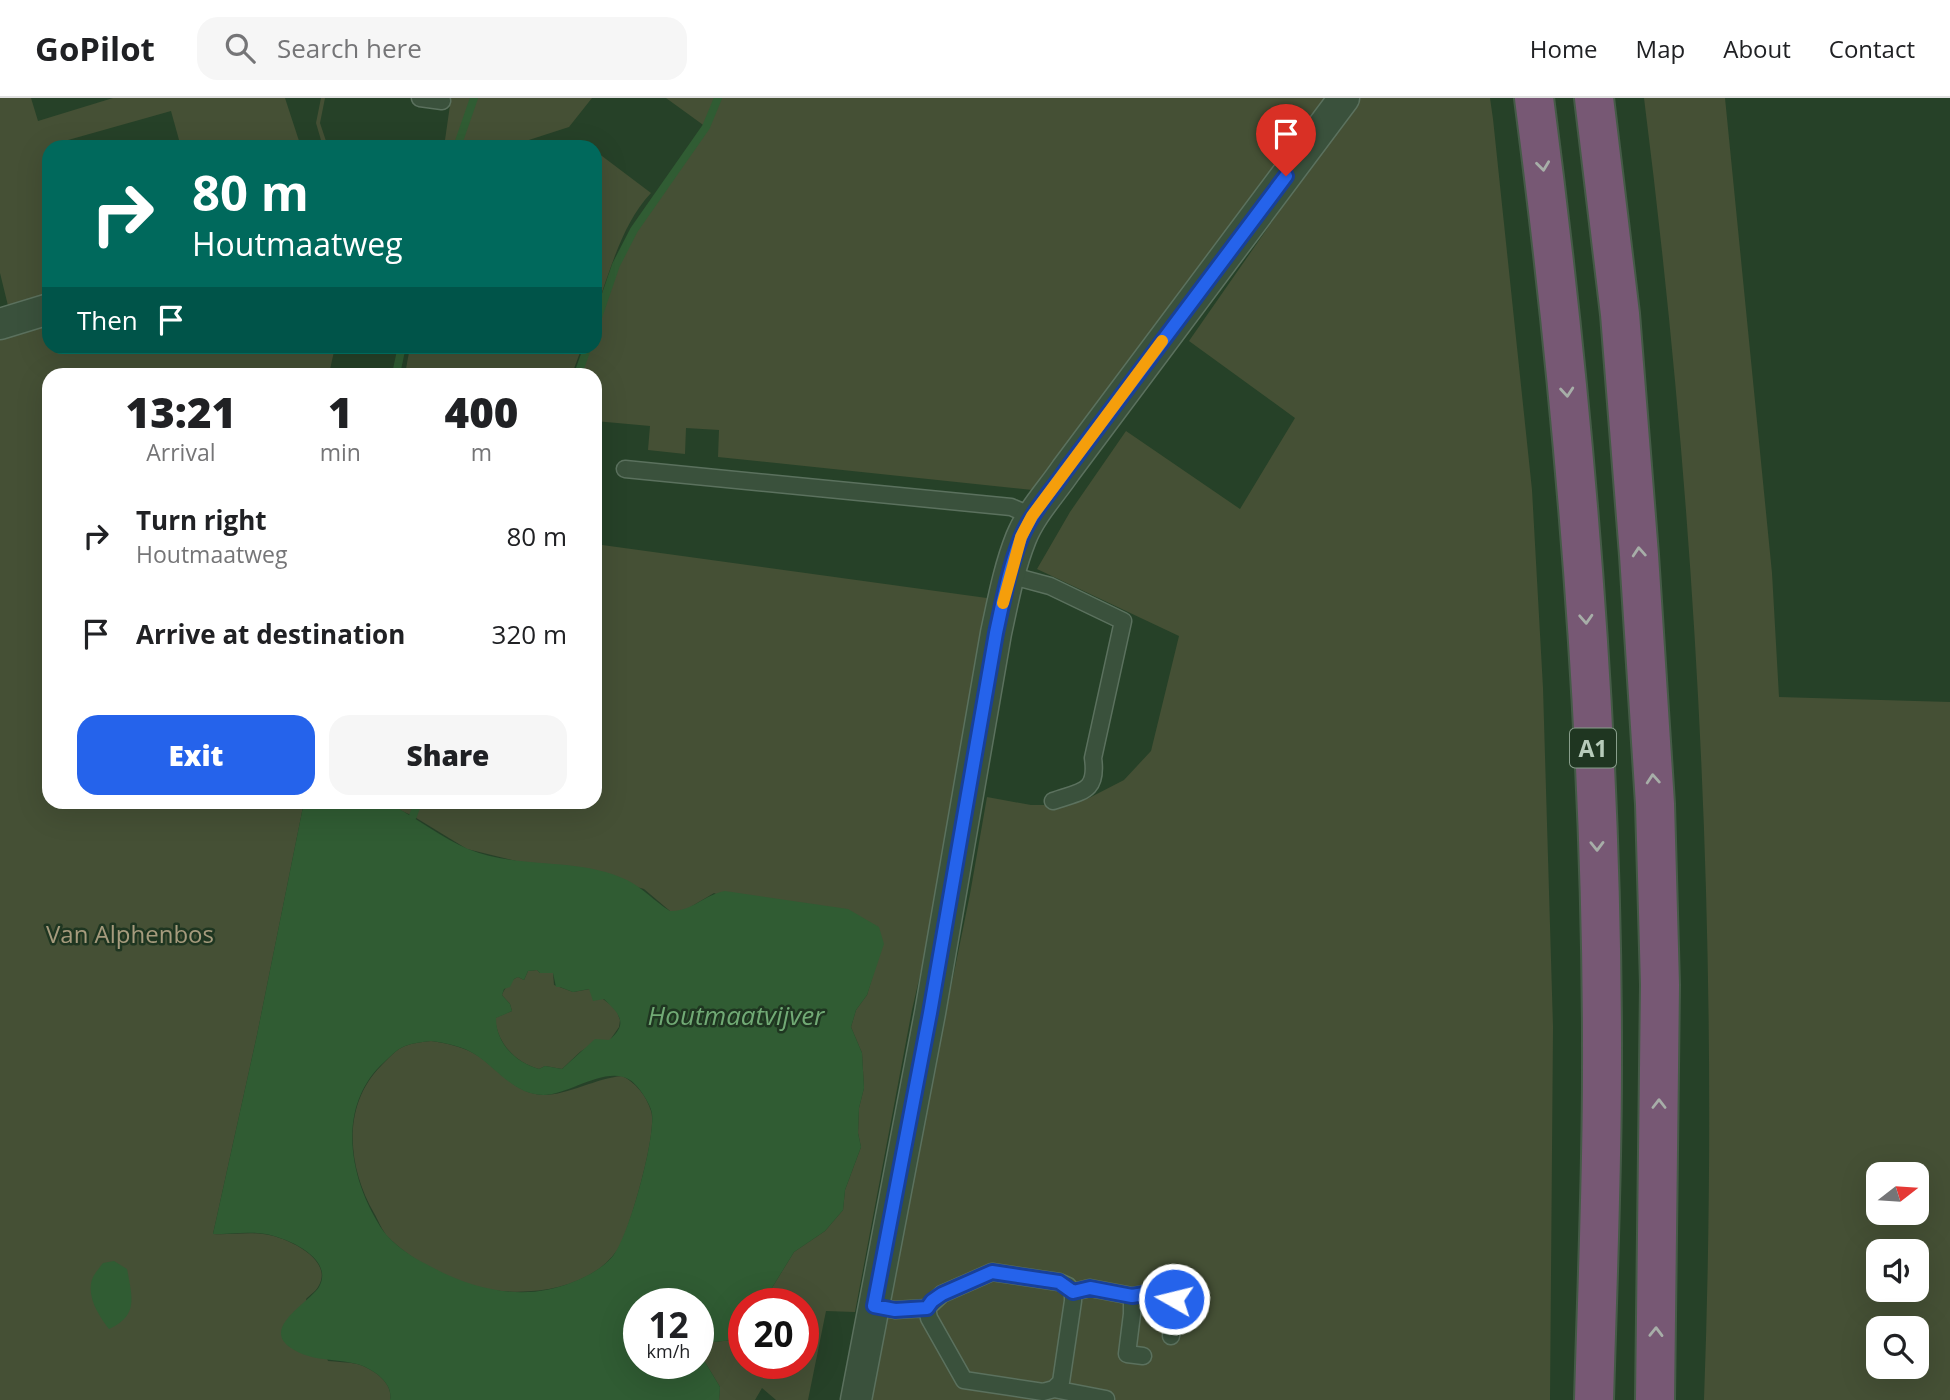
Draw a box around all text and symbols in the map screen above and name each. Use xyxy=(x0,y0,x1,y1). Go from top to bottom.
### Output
search box xyxy=(197,17,687,80)
text: GoPilot xyxy=(35,26,155,71)
icon: search xyxy=(221,29,259,67)
text: Search here xyxy=(277,30,422,66)
text: Home xyxy=(1530,32,1598,65)
text: Map xyxy=(1636,32,1685,65)
text: About xyxy=(1723,32,1791,65)
text: Contact xyxy=(1829,32,1915,65)
pin xyxy=(1256,104,1316,176)
icon: arrive xyxy=(1267,115,1305,153)
text: 80 m xyxy=(192,159,309,225)
one-way arrow xyxy=(1535,160,1550,172)
icon: right xyxy=(77,168,168,259)
text: Houtmaatweg xyxy=(192,222,403,265)
icon: arrive xyxy=(152,301,190,339)
text: Then xyxy=(77,302,138,338)
text: 13:21 xyxy=(126,383,236,440)
text: 1 xyxy=(328,383,353,440)
text: 400 xyxy=(445,383,518,440)
one-way arrow xyxy=(1559,387,1574,398)
text: Arrival xyxy=(146,436,216,468)
text: min xyxy=(320,436,361,468)
text: m xyxy=(471,436,492,468)
text: Turn right xyxy=(136,502,267,538)
icon: right xyxy=(77,517,115,555)
text: 80 m xyxy=(506,518,567,554)
text: Houtmaatweg xyxy=(136,538,287,570)
one-way arrow xyxy=(1632,546,1647,557)
one-way arrow xyxy=(1578,613,1593,624)
icon: arrive xyxy=(77,615,115,653)
text: Arrive at destination xyxy=(136,616,405,652)
text: 320 m xyxy=(492,616,567,652)
button: Exit xyxy=(77,715,315,795)
button: Share xyxy=(329,715,567,795)
road number: A1 xyxy=(1570,728,1616,768)
one-way arrow xyxy=(1646,773,1661,784)
one-way arrow xyxy=(1589,841,1605,852)
park label: Van Alphenbos xyxy=(46,917,214,950)
water label: Houtmaatvijver xyxy=(648,997,826,1033)
one-way arrow xyxy=(1651,1099,1667,1109)
north arrow xyxy=(1866,1162,1928,1225)
map controls xyxy=(1866,1162,1929,1379)
button: sound xyxy=(1866,1239,1929,1302)
position arrow xyxy=(1137,1262,1211,1336)
speed limit sign: 20 xyxy=(728,1288,819,1379)
text: 12 xyxy=(648,1301,689,1348)
button: search xyxy=(1866,1316,1929,1379)
one-way arrow xyxy=(1648,1326,1664,1337)
text: km/h xyxy=(647,1339,690,1363)

